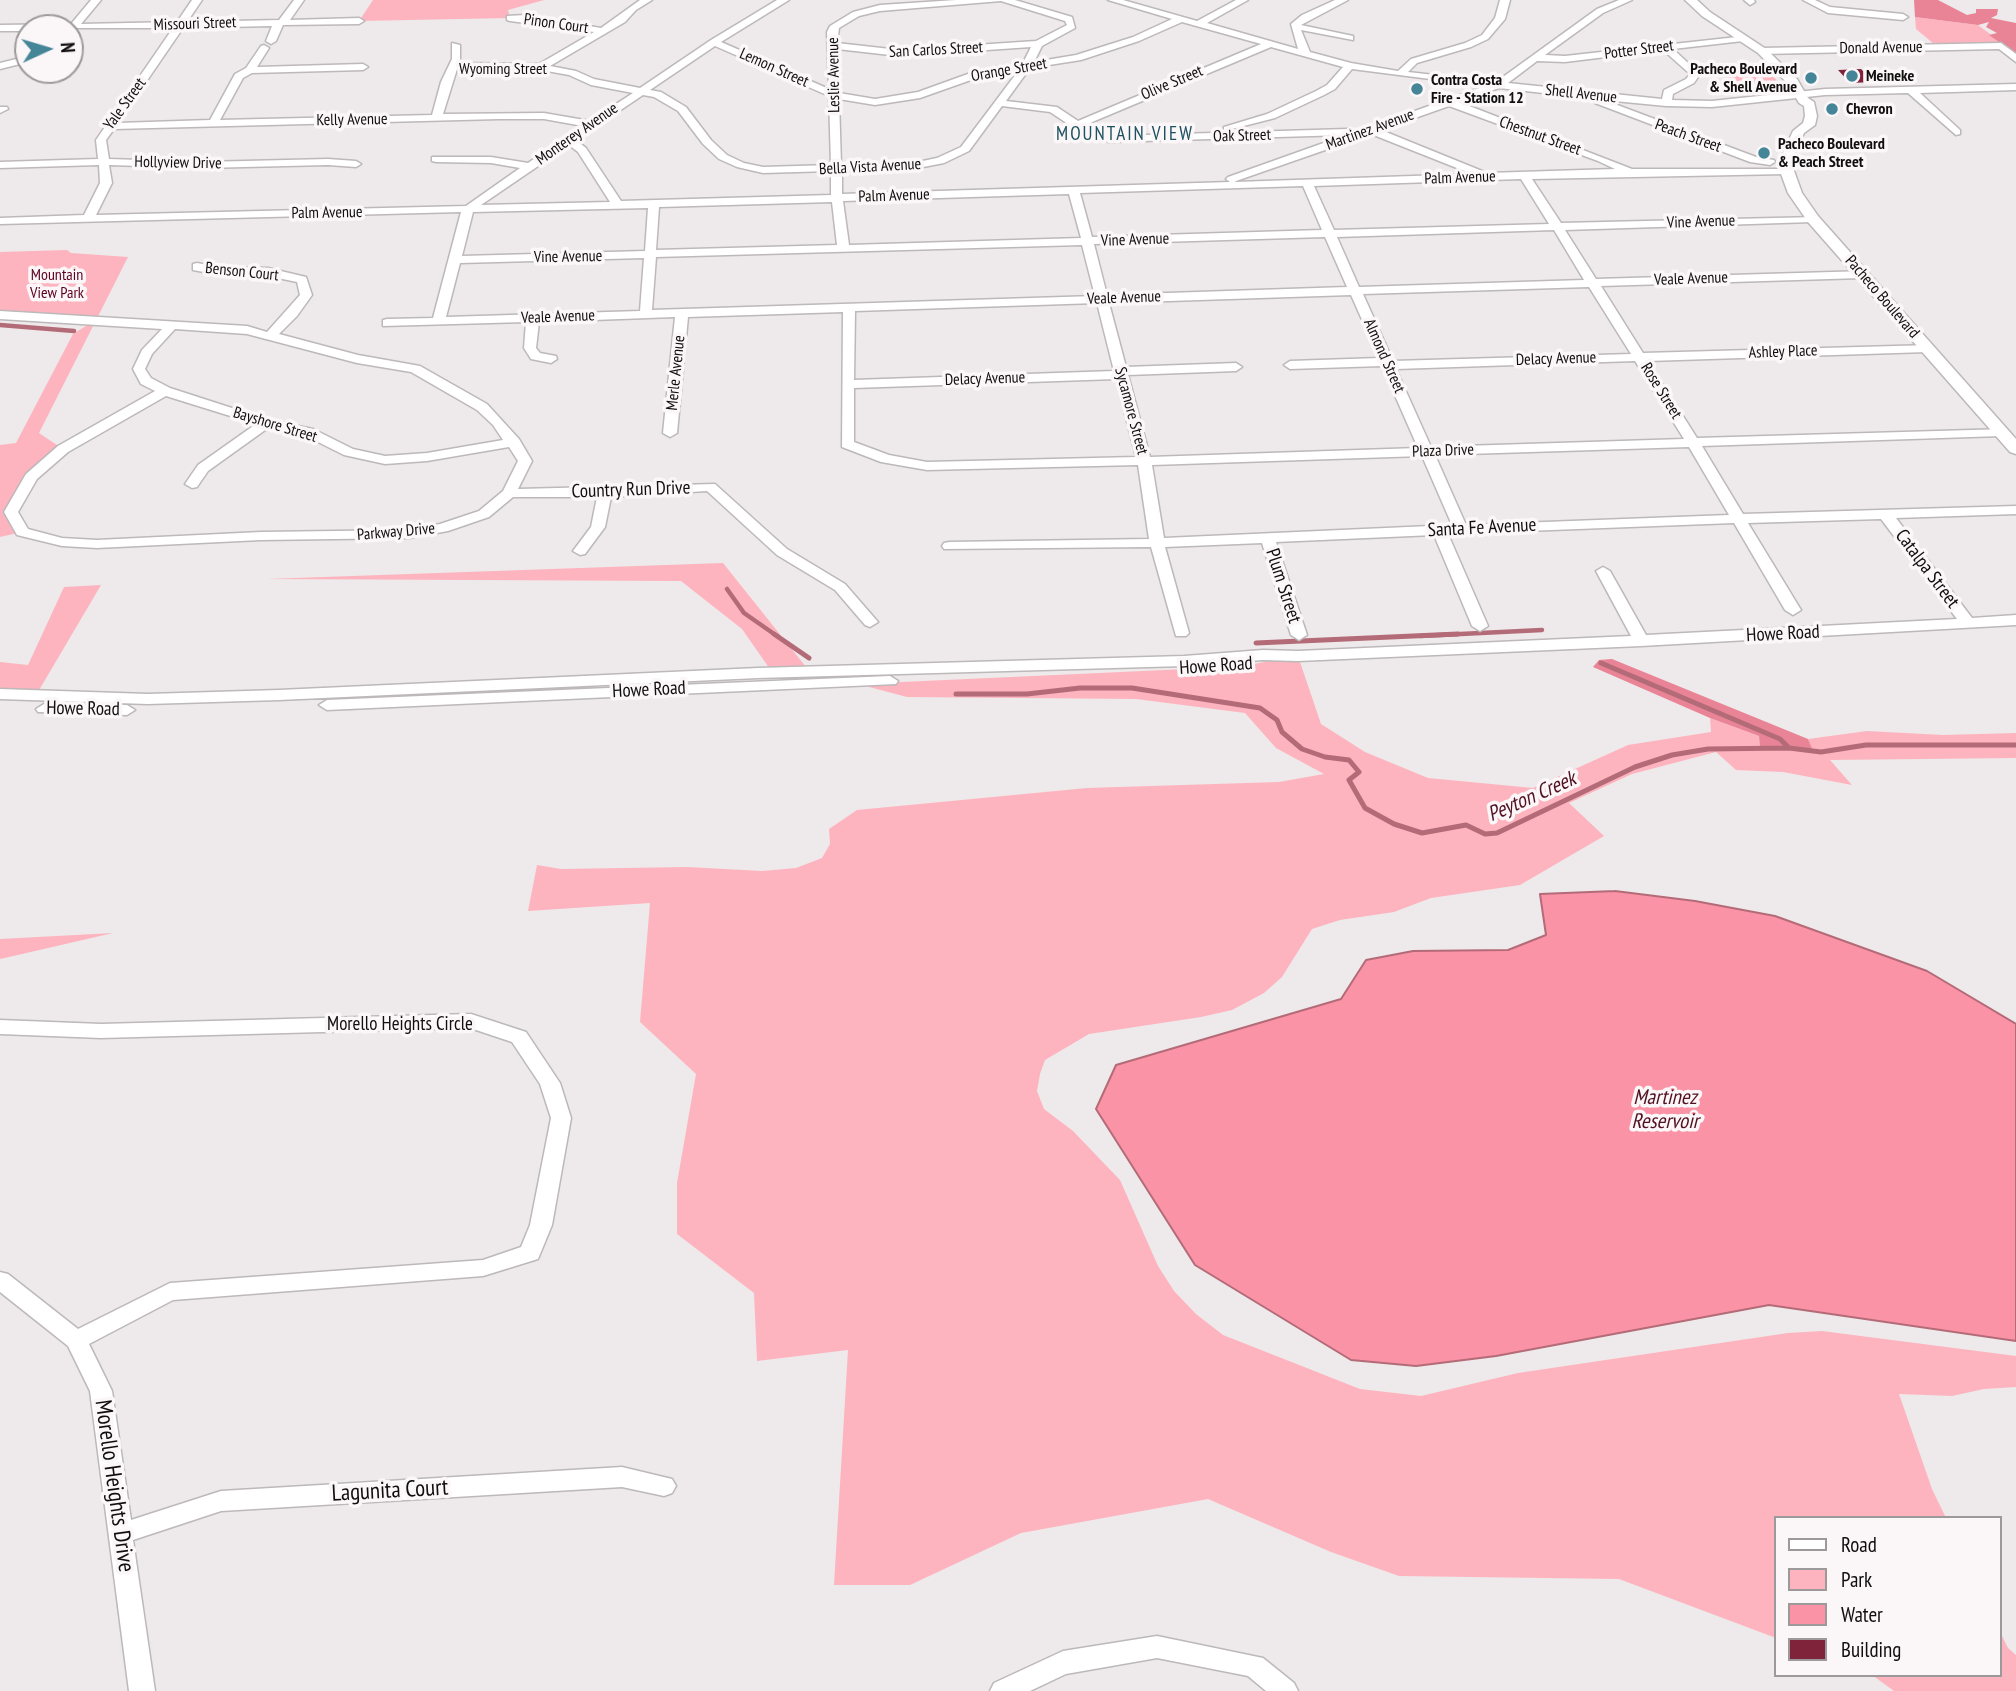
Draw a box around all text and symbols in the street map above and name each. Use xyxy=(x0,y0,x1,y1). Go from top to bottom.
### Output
street label: Pinon Court xyxy=(523,10,589,38)
street label: Missouri Street xyxy=(153,13,237,35)
north arrow xyxy=(14,14,84,84)
street label: Potter Street xyxy=(1603,36,1675,64)
street label: Leslie Avenue xyxy=(824,37,844,113)
street label: San Carlos Street xyxy=(888,38,984,62)
street label: Donald Avenue xyxy=(1839,38,1923,58)
text: N xyxy=(56,42,80,54)
street label: Lemon Street xyxy=(737,44,811,92)
street label: Orange Street xyxy=(970,54,1048,86)
street label: Wyoming Street xyxy=(459,59,547,79)
place label: Pacheco Boulevard & Shell Avenue xyxy=(1690,59,1797,97)
street label: Olive Street xyxy=(1138,61,1206,105)
place label: Meineke xyxy=(1866,66,1914,86)
marker: Meineke xyxy=(1844,68,1860,84)
place label: Contra Costa Fire - Station 12 xyxy=(1431,70,1524,108)
marker: Pacheco Boulevard & Shell Avenue xyxy=(1803,70,1819,86)
street label: Yale Street xyxy=(100,74,150,134)
marker: Contra Costa Fire - Station 12 xyxy=(1409,81,1425,97)
street label: Shell Avenue xyxy=(1544,81,1618,107)
street label: Monterey Avenue xyxy=(532,99,622,169)
place label: Chevron xyxy=(1846,99,1893,119)
marker: Chevron xyxy=(1824,101,1840,117)
street label: Martinez Avenue xyxy=(1323,105,1417,155)
street label: Kelly Avenue xyxy=(316,110,388,130)
street label: Chestnut Street xyxy=(1496,112,1584,160)
street label: Peach Street xyxy=(1652,115,1724,157)
district label: MOUNTAIN VIEW xyxy=(1058,124,1192,146)
street label: Oak Street xyxy=(1213,125,1271,147)
place label: Pacheco Boulevard & Peach Street xyxy=(1778,134,1885,172)
marker: Pacheco Boulevard & Peach Street xyxy=(1756,145,1772,161)
street label: Hollyview Drive xyxy=(134,153,222,173)
street label: Bella Vista Avenue xyxy=(818,155,922,179)
street label: Palm Avenue xyxy=(1424,167,1496,189)
street label: Palm Avenue xyxy=(858,185,930,207)
street label: Palm Avenue xyxy=(291,203,363,223)
street label: Vine Avenue xyxy=(1667,211,1735,233)
street label: Vine Avenue xyxy=(1101,229,1169,251)
street label: Vine Avenue xyxy=(534,247,602,267)
street label: Pacheco Boulevard xyxy=(1841,252,1923,342)
street label: Benson Court xyxy=(204,259,280,285)
park label: Mountain View Park xyxy=(30,265,84,303)
street label: Veale Avenue xyxy=(1654,268,1728,290)
street label: Veale Avenue xyxy=(1087,287,1161,309)
street label: Veale Avenue xyxy=(521,306,595,328)
street label: Almond Street xyxy=(1359,316,1409,396)
street label: Merle Avenue xyxy=(663,335,689,411)
street label: Ashley Place xyxy=(1748,341,1818,363)
street label: Delacy Avenue xyxy=(1515,348,1597,370)
street label: Rose Street xyxy=(1636,359,1686,423)
street label: Sycamore Street xyxy=(1110,365,1152,457)
street label: Delacy Avenue xyxy=(944,368,1026,390)
street label: Bayshore Street xyxy=(231,403,319,447)
street label: Plaza Drive xyxy=(1412,440,1474,462)
street label: Country Run Drive xyxy=(571,477,691,503)
street label: Santa Fe Avenue xyxy=(1427,514,1537,542)
street label: Parkway Drive xyxy=(356,519,436,545)
street label: Catalpa Street xyxy=(1890,525,1964,613)
street label: Plum Street xyxy=(1260,546,1306,626)
street label: Howe Road xyxy=(1746,621,1820,647)
street label: Howe Road xyxy=(1179,652,1253,680)
street label: Howe Road xyxy=(612,677,686,703)
street label: Howe Road xyxy=(46,697,120,721)
water label: Peyton Creek xyxy=(1484,766,1580,828)
street label: Morello Heights Circle xyxy=(327,1014,473,1036)
water label: Martinez Reservoir xyxy=(1632,1085,1698,1135)
street label: Morello Heights Drive xyxy=(88,1398,140,1574)
street label: Lagunita Court xyxy=(331,1474,449,1508)
legend xyxy=(1774,1516,2002,1677)
text: Road xyxy=(1841,1531,1877,1558)
text: Park xyxy=(1841,1566,1872,1593)
text: Water xyxy=(1841,1601,1883,1628)
text: Building xyxy=(1841,1636,1901,1663)

